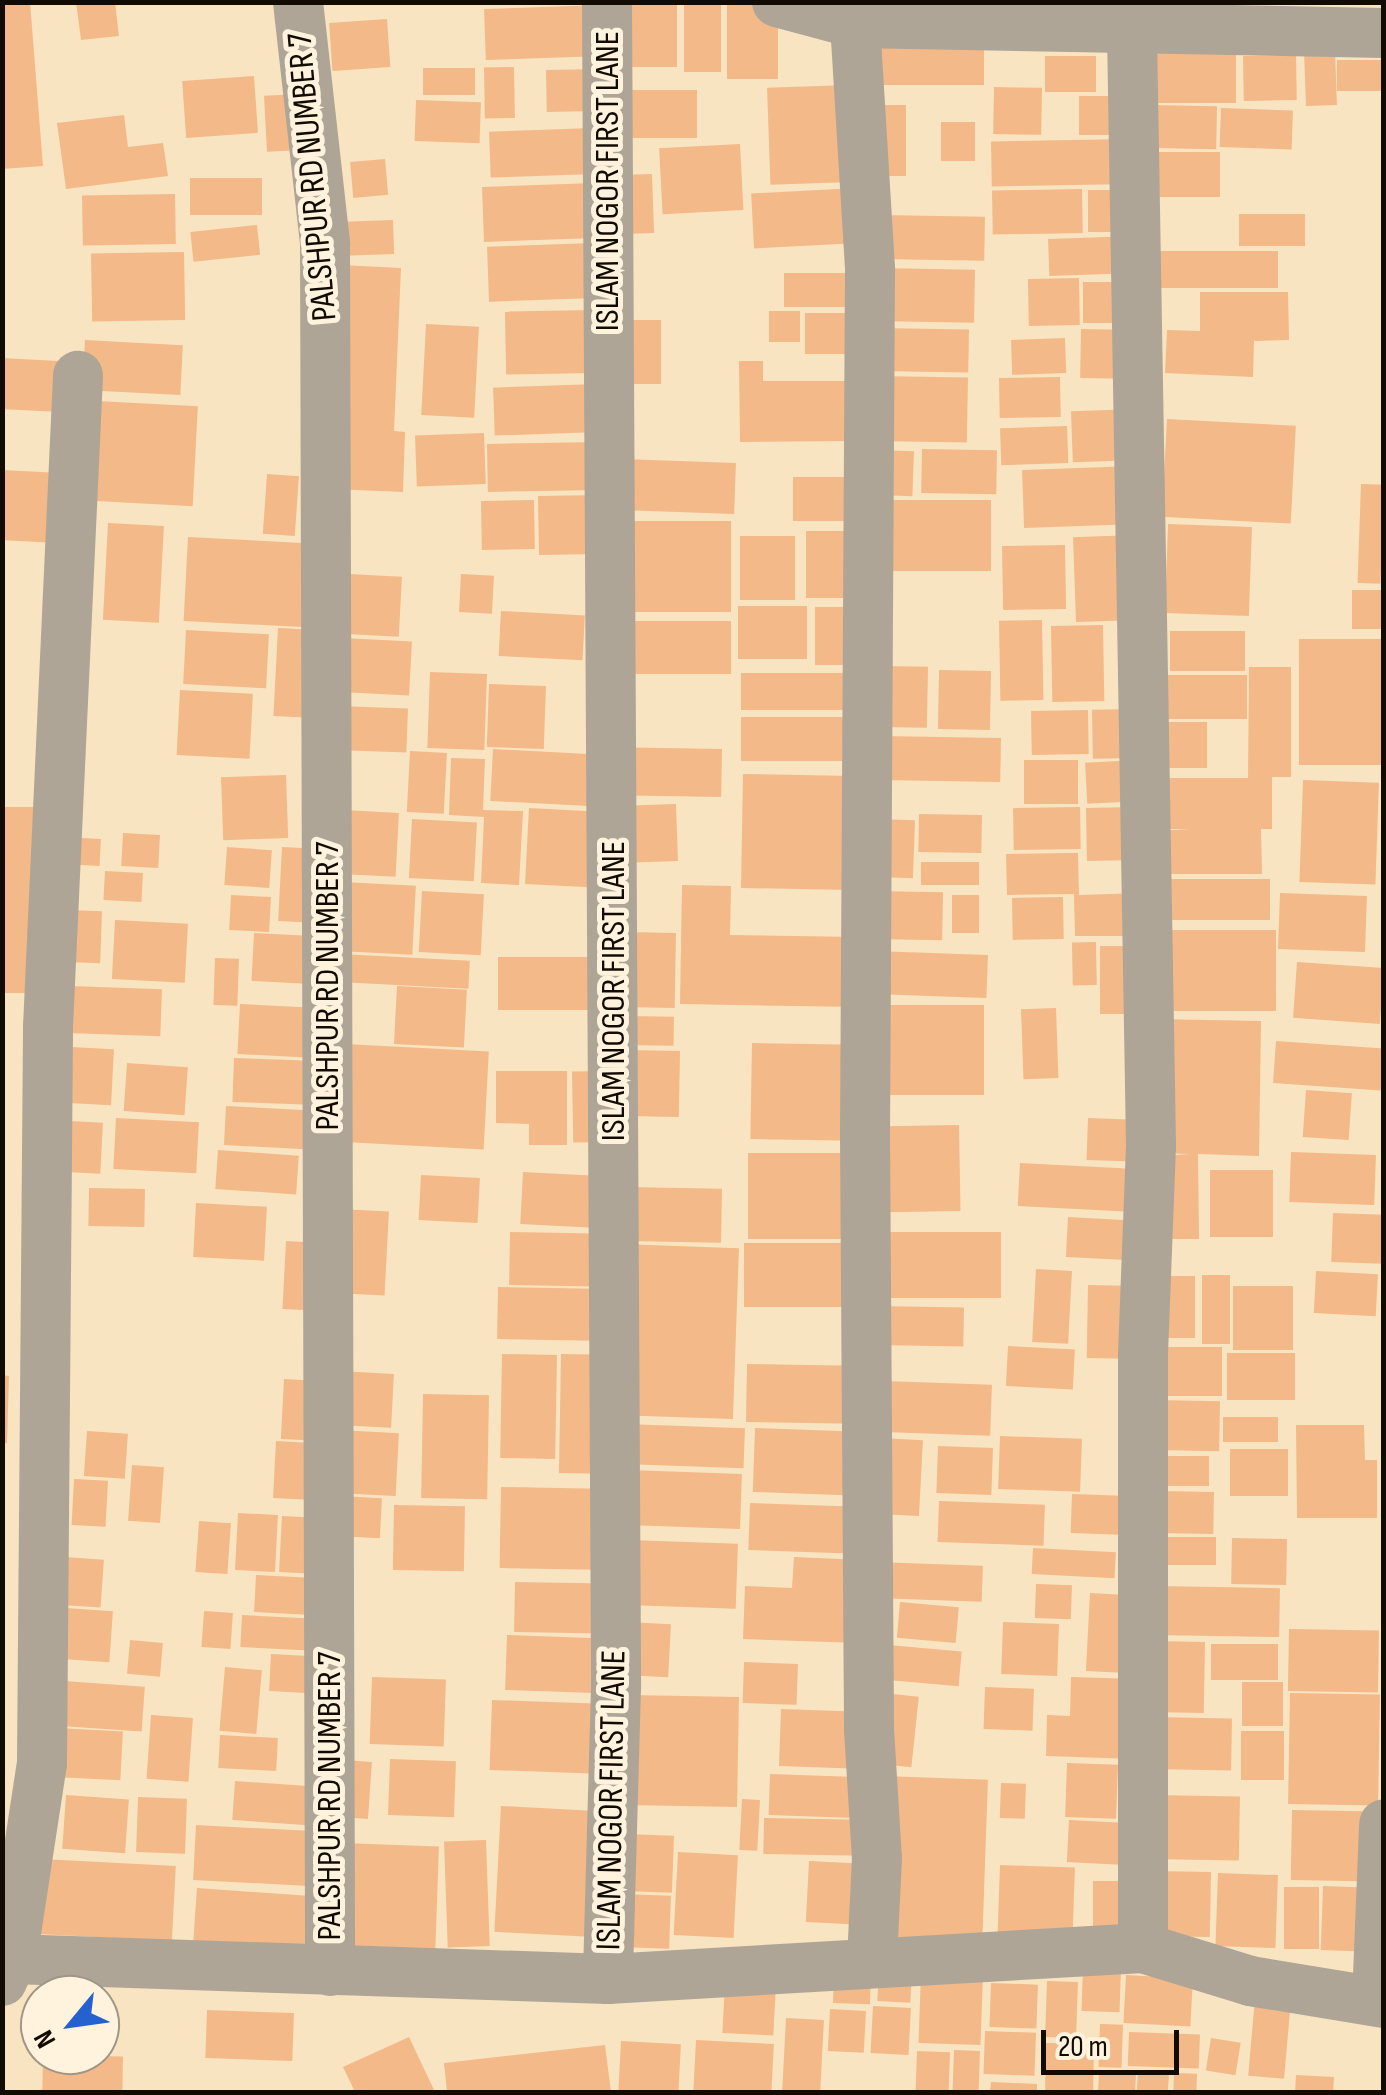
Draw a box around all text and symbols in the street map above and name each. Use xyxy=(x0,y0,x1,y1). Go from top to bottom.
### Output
street label: PALSHPUR RD NUMBER 7 xyxy=(279,31,347,323)
street label: ISLAM NOGOR FIRST LANE xyxy=(587,31,629,331)
street label: PALSHPUR RD NUMBER 7 xyxy=(307,841,349,1131)
street label: ISLAM NOGOR FIRST LANE xyxy=(593,841,635,1141)
street label: ISLAM NOGOR FIRST LANE xyxy=(588,1649,636,1951)
street label: PALSHPUR RD NUMBER 7 xyxy=(309,1651,351,1941)
north arrow xyxy=(20,1975,120,2075)
scale bar xyxy=(1046,2010,1184,2072)
text: N xyxy=(27,2024,63,2053)
text: 20 m xyxy=(1058,2029,1108,2065)

